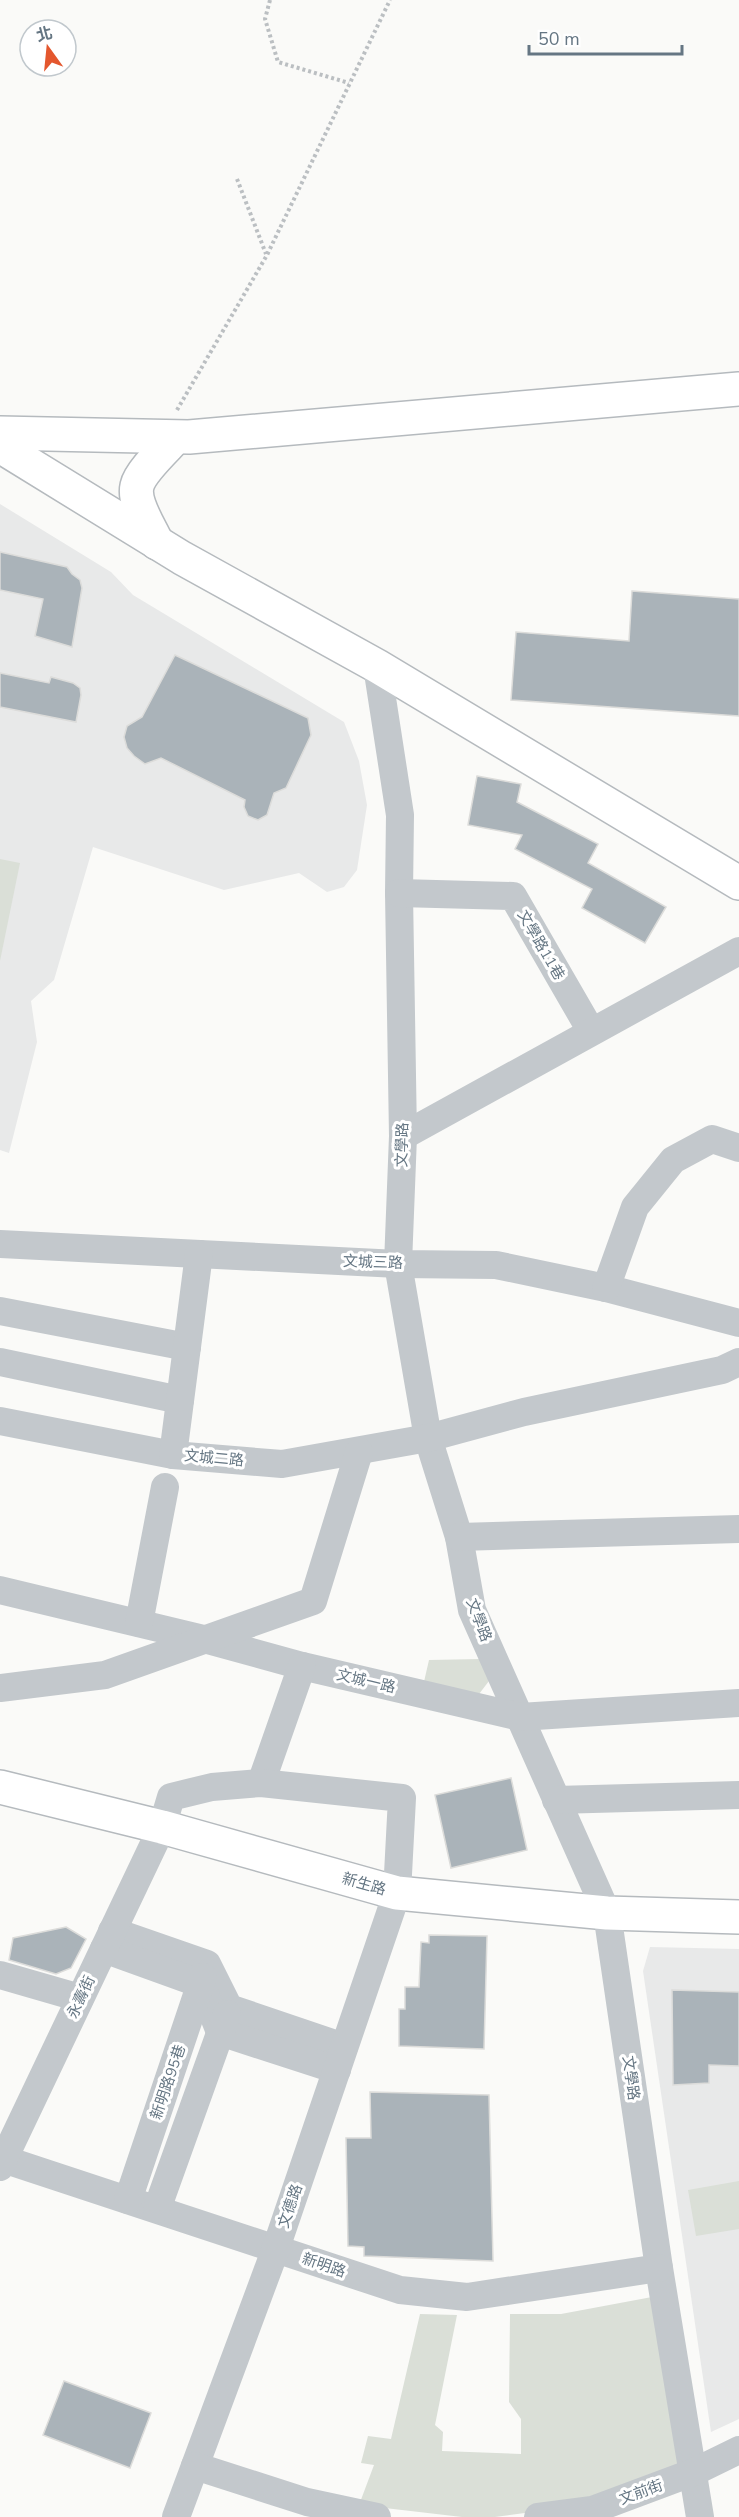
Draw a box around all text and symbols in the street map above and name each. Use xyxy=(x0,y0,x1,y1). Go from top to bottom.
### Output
north arrow xyxy=(18,18,78,78)
scale bar xyxy=(529,18,682,56)
text: 北 xyxy=(34,22,55,47)
text: 50 m xyxy=(538,27,580,51)
street label: 文學路11巷 xyxy=(513,906,569,984)
street label: 文學路 xyxy=(392,1122,412,1168)
street label: 文城三路 xyxy=(343,1251,403,1273)
street label: 文城二路 xyxy=(183,1445,245,1471)
street label: 文學路 xyxy=(462,1595,496,1645)
street label: 文城一路 xyxy=(335,1665,397,1697)
street label: 新生路 xyxy=(340,1868,388,1900)
street label: 永壽街 xyxy=(62,1972,100,2022)
street label: 新明路95巷 xyxy=(146,2042,190,2122)
street label: 文學路 xyxy=(618,2054,644,2102)
street label: 文德路 xyxy=(273,2181,307,2231)
street label: 新明路 xyxy=(299,2248,349,2282)
street label: 文前街 xyxy=(616,2475,666,2509)

